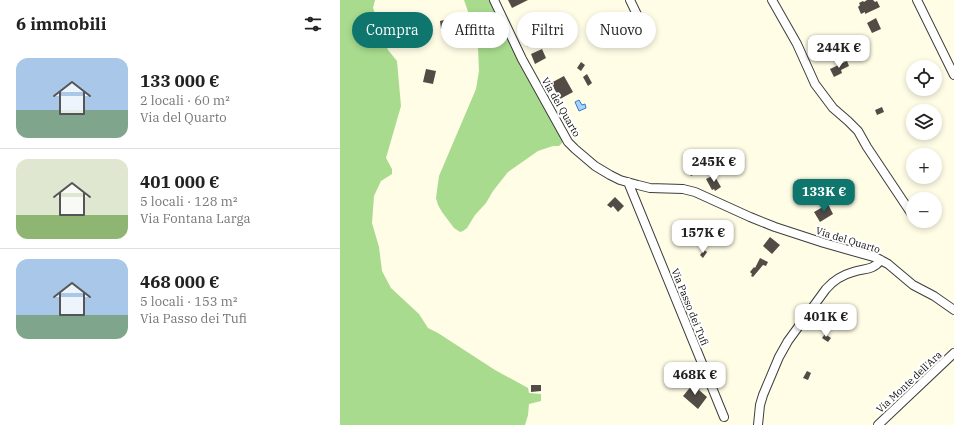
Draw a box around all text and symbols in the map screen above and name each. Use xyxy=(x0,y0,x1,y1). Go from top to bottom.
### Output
chip: Compra xyxy=(352,12,433,48)
chip: Affitta xyxy=(441,12,509,48)
chip: Filtri xyxy=(517,12,578,48)
chip: Nuovo xyxy=(586,12,656,48)
text: 6 immobili xyxy=(16,13,106,35)
icon: filters xyxy=(302,13,324,35)
pin: 244K € xyxy=(806,35,872,69)
text: 244K € xyxy=(817,39,861,56)
map controls xyxy=(906,60,942,228)
button: locate xyxy=(906,60,942,96)
text: 133 000 € xyxy=(140,70,220,92)
icon: home xyxy=(48,74,96,122)
street label: Via del Quarto xyxy=(539,75,583,139)
text: 2 locali · 60 m² xyxy=(140,92,230,109)
button: layers xyxy=(906,104,942,140)
text: Via del Quarto xyxy=(140,109,227,126)
button: + xyxy=(906,148,942,184)
pin: 245K € xyxy=(681,149,747,183)
text: 245K € xyxy=(692,153,736,170)
text: 401 000 € xyxy=(140,171,220,193)
icon: home xyxy=(48,175,96,223)
pin: 133K € xyxy=(791,179,857,213)
text: 133K € xyxy=(802,183,846,200)
button: − xyxy=(906,192,942,228)
text: 5 locali · 128 m² xyxy=(140,193,238,210)
text: Via Fontana Larga xyxy=(140,210,251,227)
pin: 157K € xyxy=(670,220,736,254)
text: 157K € xyxy=(681,224,725,241)
street label: Via del Quarto xyxy=(814,224,882,256)
street label: Via Passo dei Tufi xyxy=(669,266,711,348)
text: 468 000 € xyxy=(140,271,220,293)
icon: home xyxy=(48,275,96,323)
text: 5 locali · 153 m² xyxy=(140,293,238,310)
pin: 401K € xyxy=(793,304,859,338)
text: 401K € xyxy=(804,308,848,325)
text: Via Passo dei Tufi xyxy=(140,310,247,327)
street label: Via Monte dell'Ara xyxy=(873,348,945,416)
pin: 468K € xyxy=(662,362,728,396)
text: 468K € xyxy=(673,366,717,383)

